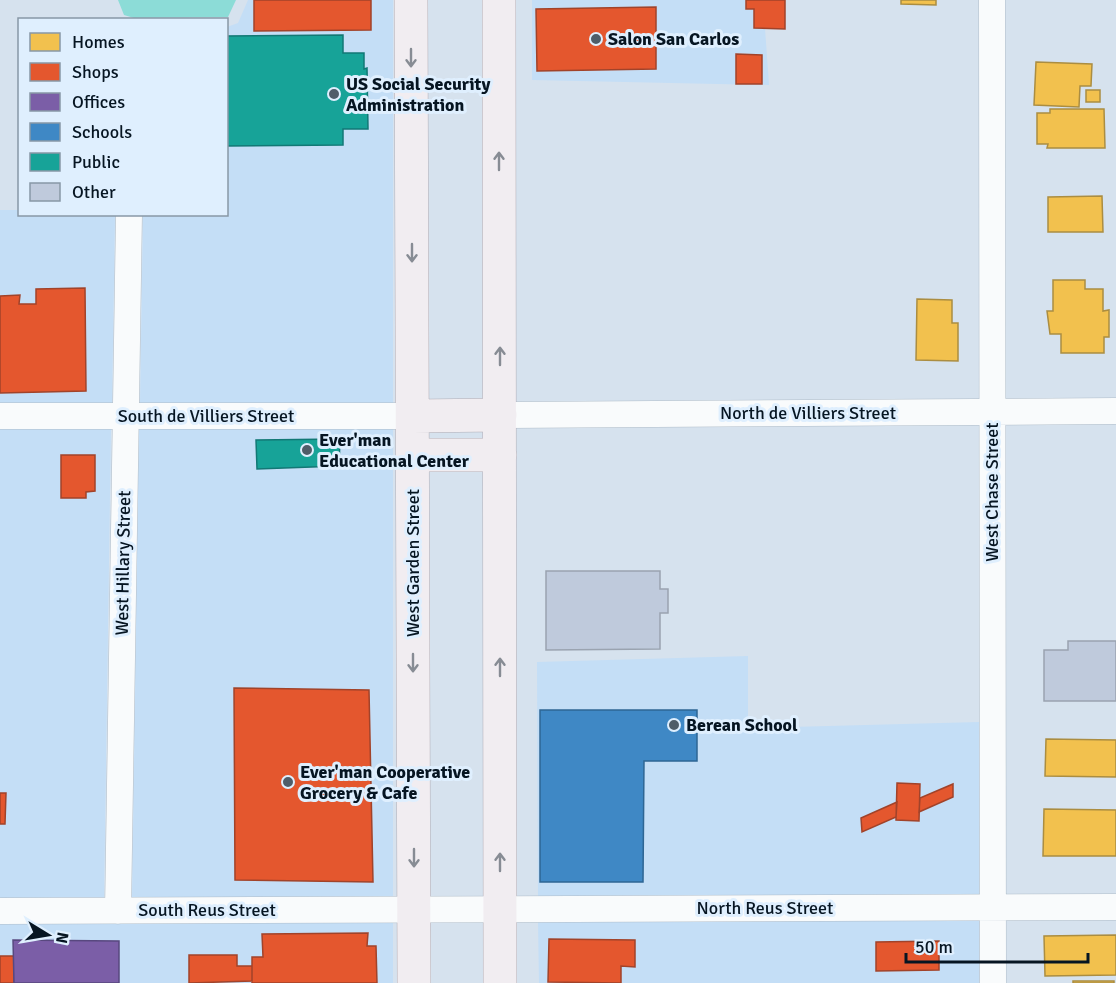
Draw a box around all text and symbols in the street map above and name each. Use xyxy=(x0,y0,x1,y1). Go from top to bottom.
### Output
legend xyxy=(18,18,228,216)
place label: Salon San Carlos xyxy=(608,28,739,50)
text: Homes xyxy=(72,31,125,53)
marker: Salon San Carlos xyxy=(589,32,603,46)
one-way arrow xyxy=(405,48,417,68)
text: Shops xyxy=(72,61,119,83)
place label: US Social Security Administration xyxy=(346,73,491,116)
marker: US Social Security Administration xyxy=(327,87,341,101)
text: Offices xyxy=(72,91,125,113)
text: Schools xyxy=(72,121,132,143)
text: Public xyxy=(72,151,120,173)
one-way arrow xyxy=(493,152,505,172)
text: Other xyxy=(72,181,116,203)
one-way arrow xyxy=(406,243,418,263)
one-way arrow xyxy=(494,347,506,367)
street label: North de Villiers Street xyxy=(720,402,896,424)
street label: South de Villiers Street xyxy=(118,405,294,427)
street label: West Chase Street xyxy=(981,422,1003,562)
place label: Ever'man Educational Center xyxy=(319,429,470,472)
marker: Ever'man Educational Center xyxy=(300,443,314,457)
street label: West Garden Street xyxy=(402,489,424,637)
street label: West Hillary Street xyxy=(111,490,135,636)
one-way arrow xyxy=(407,653,419,673)
one-way arrow xyxy=(494,657,506,677)
place label: Berean School xyxy=(686,714,798,736)
marker: Berean School xyxy=(667,718,681,732)
place label: Ever'man Cooperative Grocery & Cafe xyxy=(300,761,470,804)
marker: Ever'man Cooperative Grocery & Cafe xyxy=(281,775,295,789)
one-way arrow xyxy=(408,848,420,868)
one-way arrow xyxy=(494,852,506,872)
street label: North Reus Street xyxy=(697,897,833,919)
street label: South Reus Street xyxy=(138,899,276,921)
north arrow xyxy=(18,905,78,965)
scale bar xyxy=(906,926,1088,964)
text: N xyxy=(51,930,73,945)
text: 50 m xyxy=(915,936,953,958)

